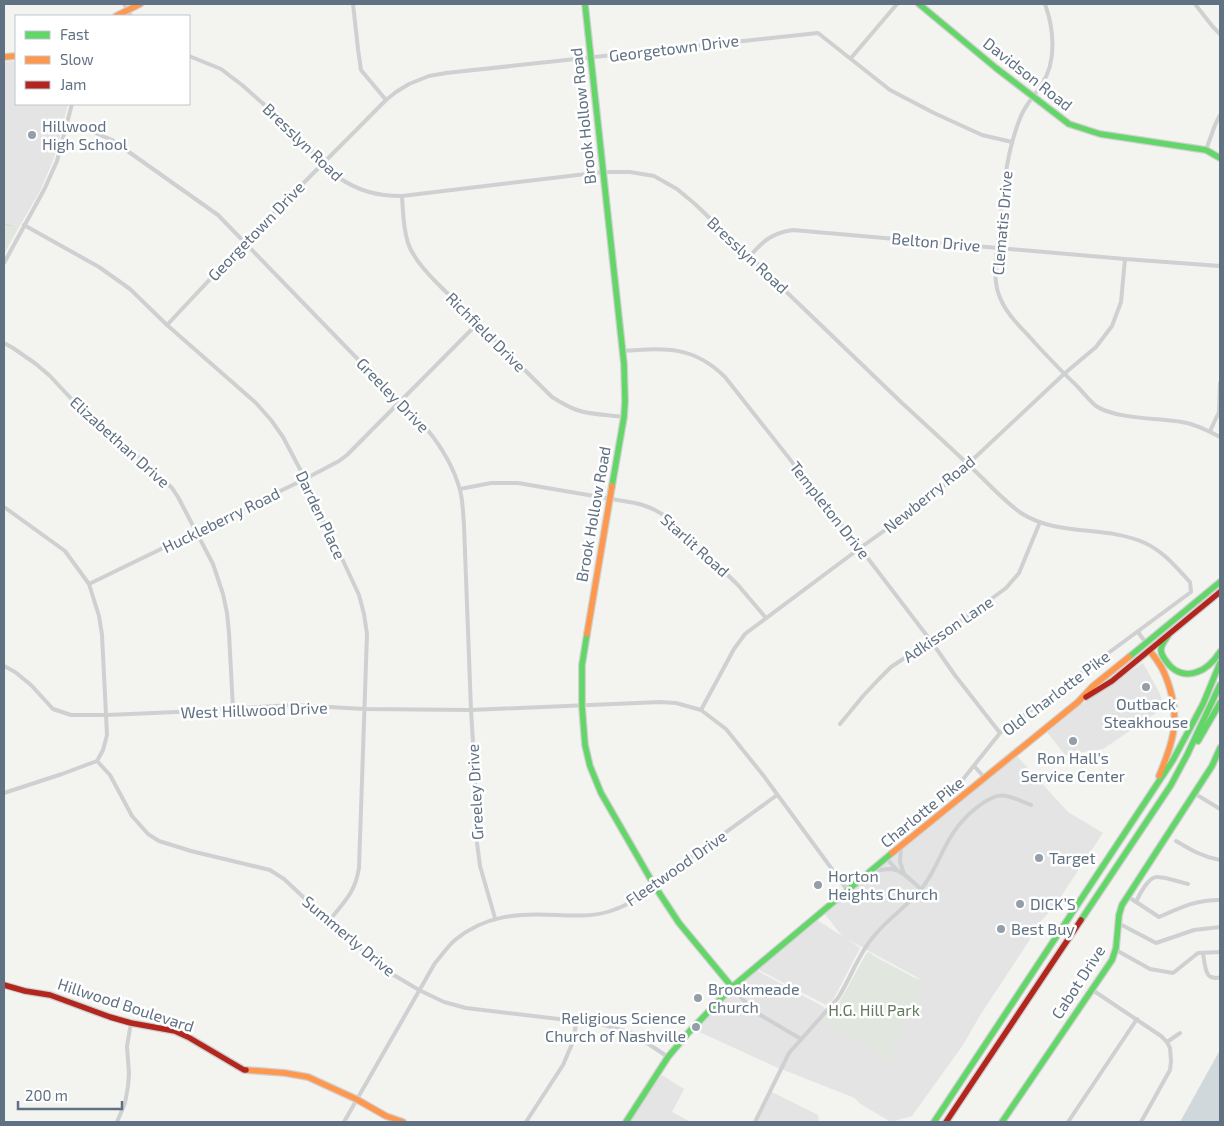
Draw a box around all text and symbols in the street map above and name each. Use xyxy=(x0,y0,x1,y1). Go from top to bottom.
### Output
legend xyxy=(15,15,190,105)
text: Fast xyxy=(60,25,90,43)
street label: Georgetown Drive xyxy=(608,30,740,65)
street label: Davidson Road xyxy=(980,33,1077,114)
street label: Brook Hollow Road xyxy=(566,47,599,185)
text: Slow xyxy=(60,50,94,68)
text: Jam xyxy=(60,75,86,93)
street label: Bresslyn Road xyxy=(259,99,347,184)
place label: Hillwood High School xyxy=(42,116,128,153)
marker: Hillwood High School xyxy=(26,129,38,141)
street label: Clematis Drive xyxy=(987,170,1016,276)
street label: Georgetown Drive xyxy=(203,177,308,284)
street label: Bresslyn Road xyxy=(704,212,793,297)
street label: Belton Drive xyxy=(891,228,981,255)
street label: Richfield Drive xyxy=(443,288,530,375)
street label: Greeley Drive xyxy=(353,353,434,436)
street label: Elizabethan Drive xyxy=(67,392,174,491)
street label: Brook Hollow Road xyxy=(571,445,614,583)
street label: Newberry Road xyxy=(879,451,978,536)
street label: Templeton Drive xyxy=(786,457,874,562)
street label: Darden Place xyxy=(293,467,350,562)
street label: Huckleberry Road xyxy=(159,483,283,556)
street label: Starlit Road xyxy=(657,509,733,580)
street label: Adkisson Lane xyxy=(899,592,996,666)
street label: Old Charlotte Pike xyxy=(998,646,1113,739)
marker: Outback Steakhouse xyxy=(1140,681,1152,693)
place label: Outback Steakhouse xyxy=(1104,694,1188,731)
street label: West Hillwood Drive xyxy=(180,697,328,722)
marker: Ron Hall's Service Center xyxy=(1067,735,1079,747)
street label: Greeley Drive xyxy=(462,743,487,841)
place label: Ron Hall's Service Center xyxy=(1021,748,1126,785)
street label: Charlotte Pike xyxy=(876,772,967,851)
street label: Fleetwood Drive xyxy=(622,826,730,909)
place label: Target xyxy=(1049,848,1095,867)
marker: Target xyxy=(1033,852,1045,864)
place label: Horton Heights Church xyxy=(828,866,938,903)
marker: Horton Heights Church xyxy=(812,879,824,891)
street label: Summerly Drive xyxy=(299,891,400,980)
place label: DICK’S xyxy=(1030,894,1076,913)
marker: DICK’S xyxy=(1014,898,1026,910)
place label: Best Buy xyxy=(1011,919,1075,938)
marker: Best Buy xyxy=(995,923,1007,935)
street label: Cabot Drive xyxy=(1047,941,1108,1022)
street label: Hillwood Boulevard xyxy=(56,974,197,1036)
place label: Brookmeade Church xyxy=(708,979,800,1016)
marker: Brookmeade Church xyxy=(692,992,704,1004)
park label: H.G. Hill Park xyxy=(828,1000,920,1019)
place label: Religious Science Church of Nashville xyxy=(545,1008,686,1045)
marker: Religious Science Church of Nashville xyxy=(690,1021,702,1033)
scale bar xyxy=(18,1078,121,1110)
text: 200 m xyxy=(25,1086,68,1104)

